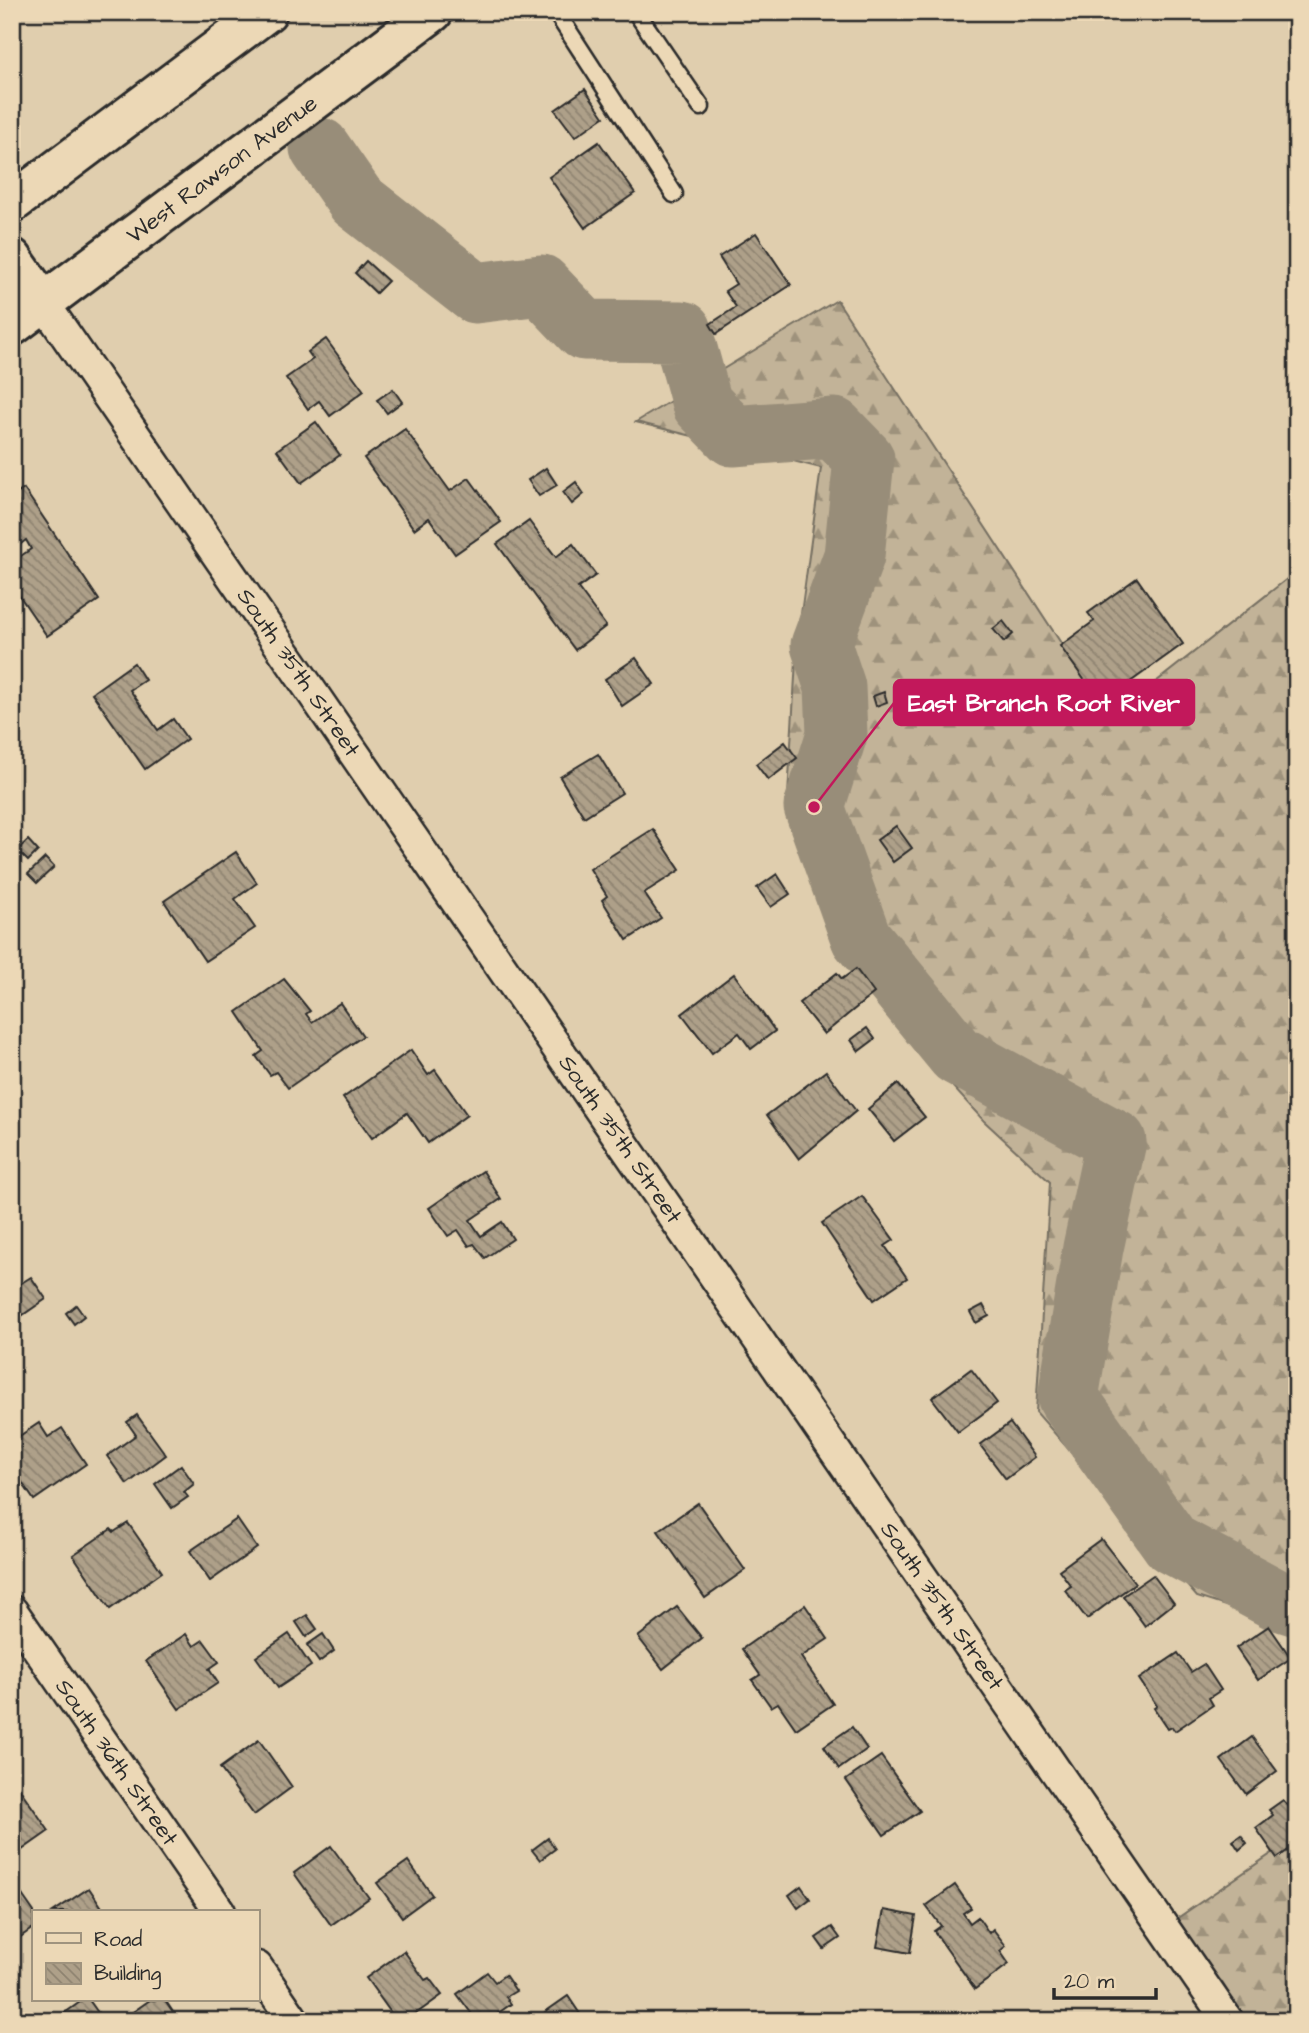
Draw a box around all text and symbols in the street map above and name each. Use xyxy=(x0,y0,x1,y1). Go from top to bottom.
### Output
street label: West Rawson Avenue xyxy=(120,88,324,251)
street label: South 35th Street xyxy=(229,582,368,764)
callout: East Branch Root River xyxy=(894,680,1194,725)
text: East Branch Root River xyxy=(908,687,1181,721)
street label: South 35th Street xyxy=(551,1049,690,1231)
street label: South 35th Street xyxy=(873,1515,1012,1697)
street label: South 36th Street xyxy=(48,1672,186,1853)
legend xyxy=(32,1910,259,2002)
text: Road xyxy=(94,1925,142,1954)
scale bar xyxy=(1054,1956,1155,2000)
text: Building xyxy=(94,1959,162,1990)
text: 20 m xyxy=(1064,1967,1115,1996)

